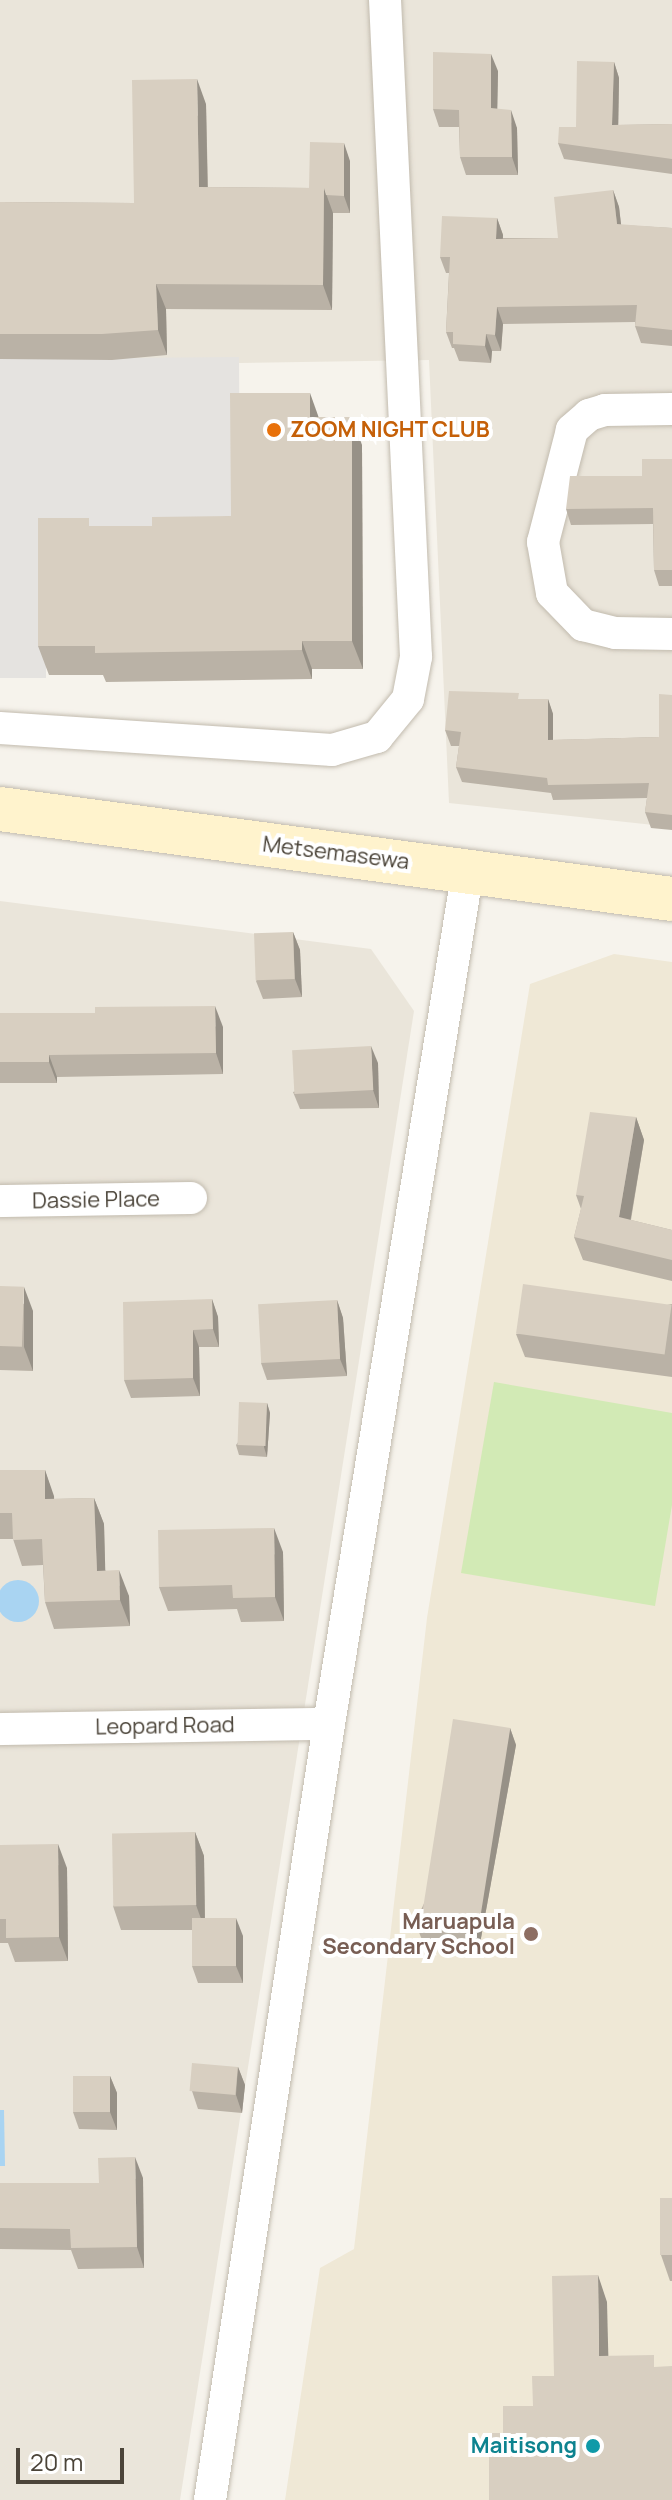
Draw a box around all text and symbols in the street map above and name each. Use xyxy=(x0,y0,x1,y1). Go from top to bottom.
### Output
place label: ZOOM NIGHT CLUB xyxy=(290,417,490,443)
marker: ZOOM NIGHT CLUB xyxy=(265,421,283,439)
street label: Metsemasewa xyxy=(261,831,411,875)
street label: Dassie Place xyxy=(32,1186,160,1214)
street label: Leopard Road xyxy=(95,1712,235,1740)
place label: Maruapula Secondary School xyxy=(322,1908,515,1960)
marker: Maruapula Secondary School xyxy=(522,1925,540,1943)
scale bar xyxy=(20,2432,128,2482)
place label: Maitisong xyxy=(471,2433,577,2459)
marker: Maitisong xyxy=(584,2437,602,2455)
text: 20 m xyxy=(30,2445,83,2478)

